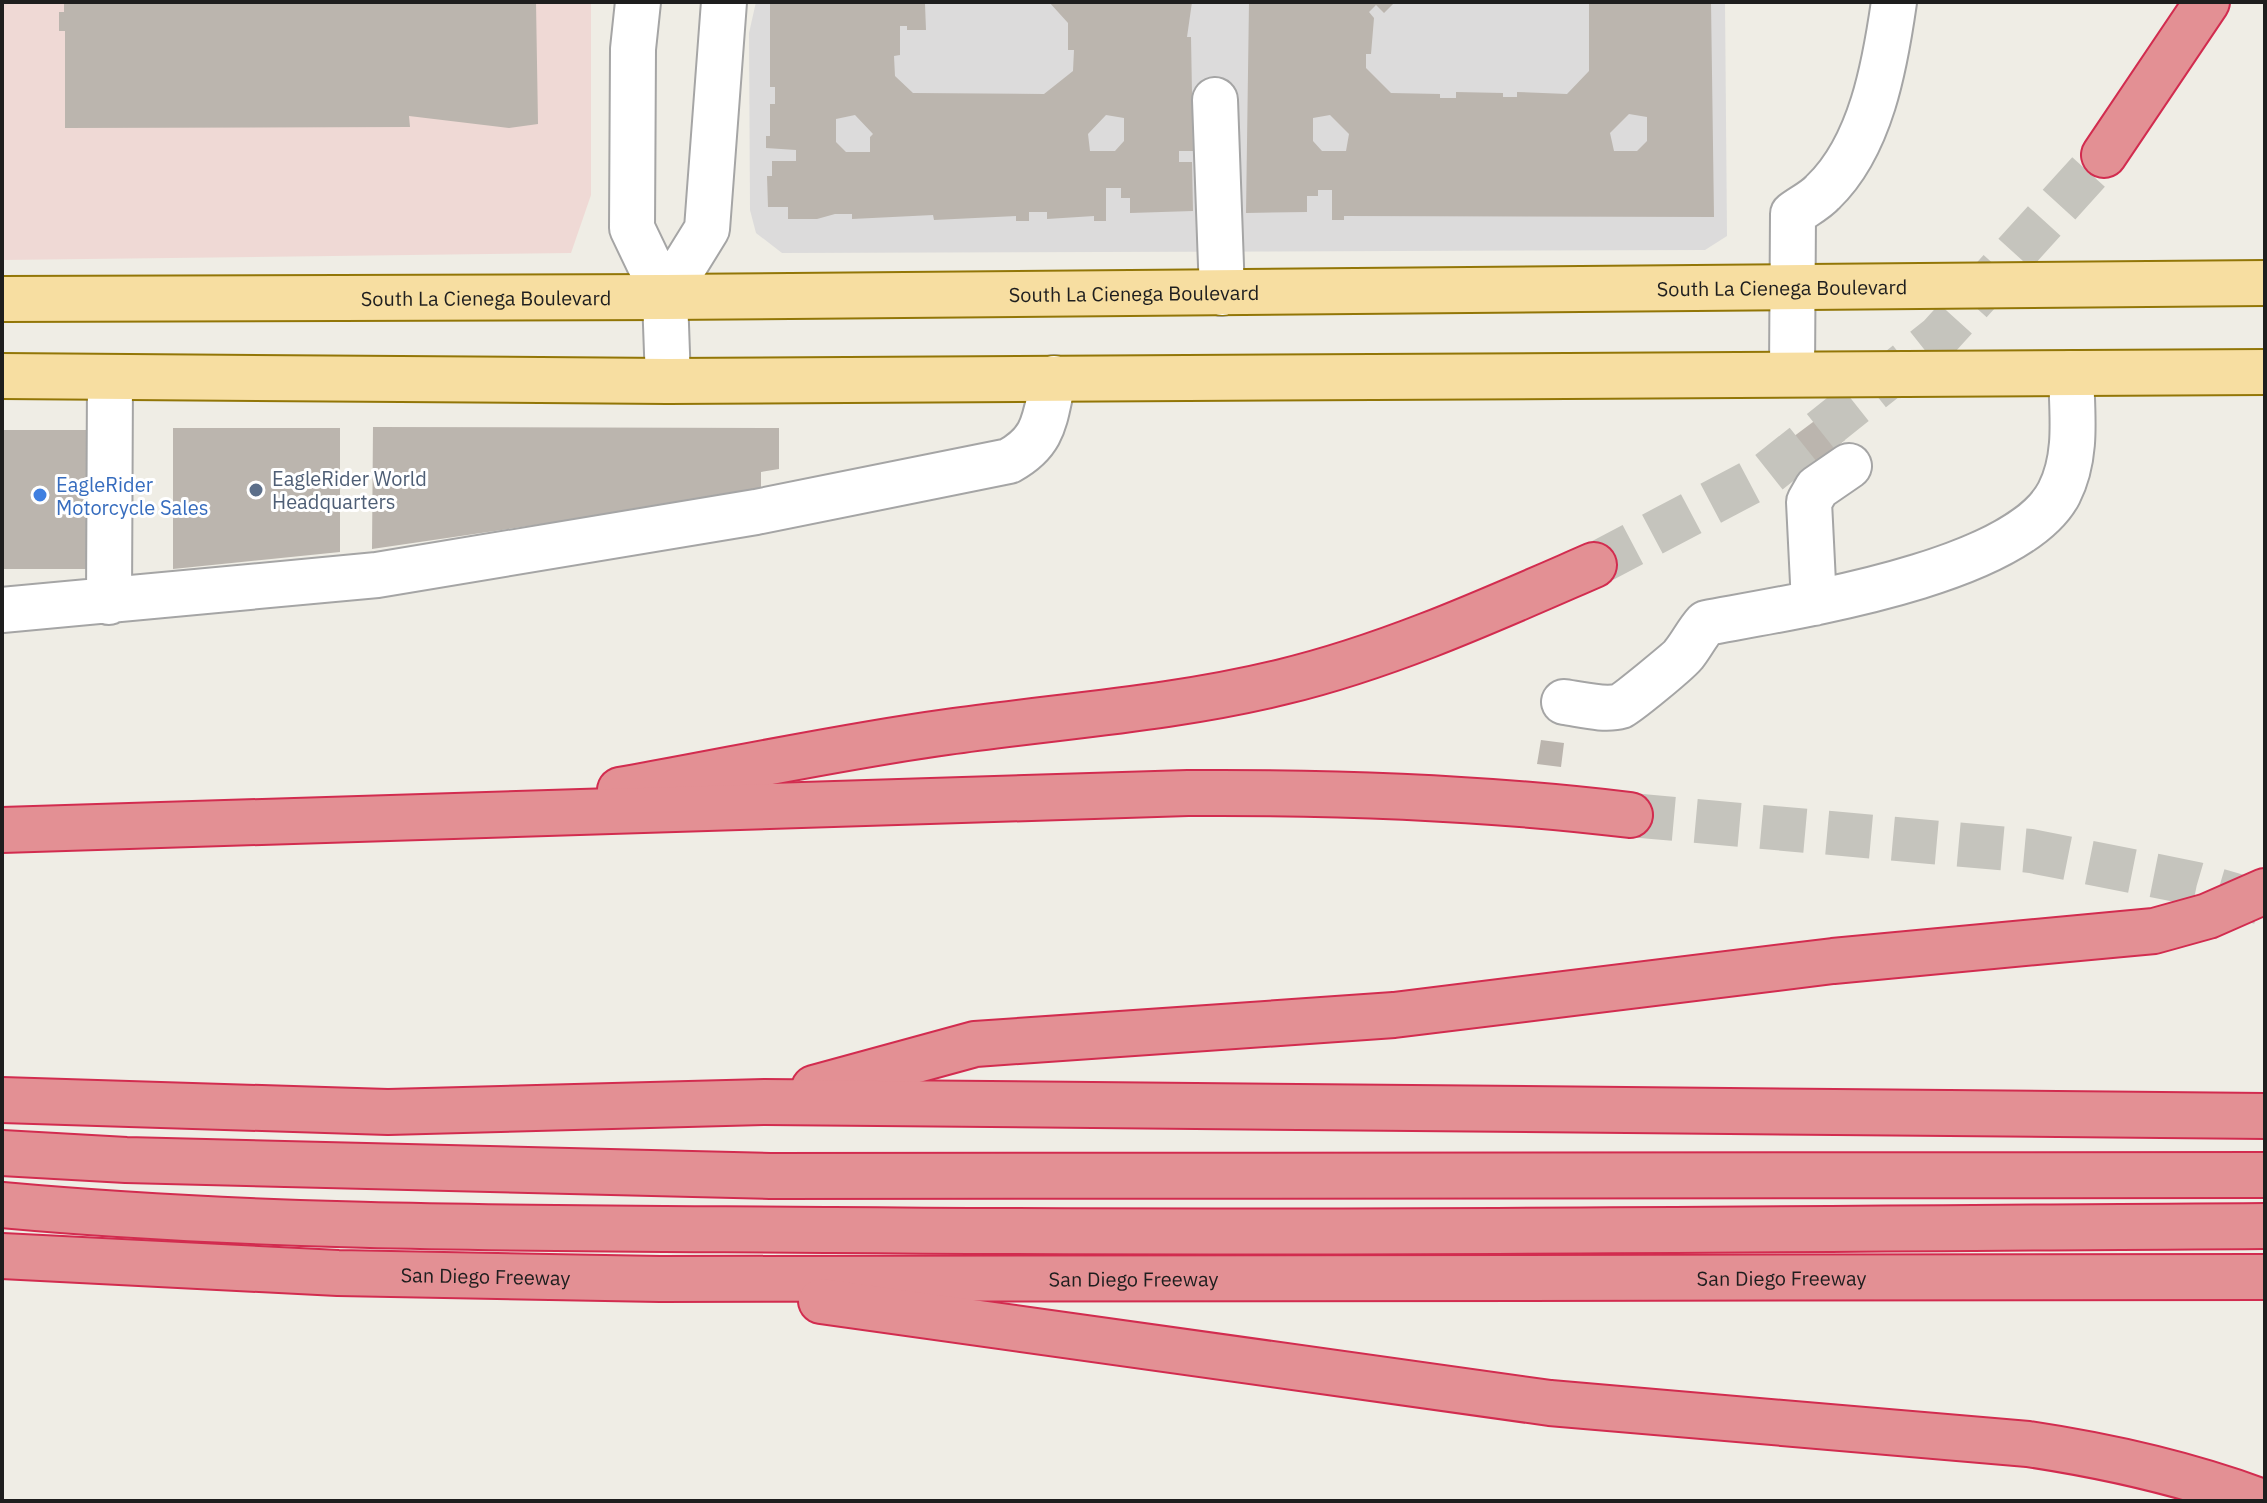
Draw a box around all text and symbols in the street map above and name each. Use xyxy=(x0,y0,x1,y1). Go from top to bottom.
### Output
street label: South La Cienega Boulevard xyxy=(1657,273,1907,302)
street label: South La Cienega Boulevard xyxy=(1009,278,1259,307)
street label: South La Cienega Boulevard xyxy=(361,284,611,311)
place label: EagleRider World Headquarters xyxy=(272,465,427,515)
place label: EagleRider Motorcycle Sales xyxy=(56,471,208,521)
marker: EagleRider World Headquarters xyxy=(247,481,265,499)
marker: EagleRider Motorcycle Sales xyxy=(31,486,49,504)
street label: San Diego Freeway xyxy=(400,1261,571,1291)
street label: San Diego Freeway xyxy=(1697,1264,1866,1291)
street label: San Diego Freeway xyxy=(1049,1265,1218,1292)

